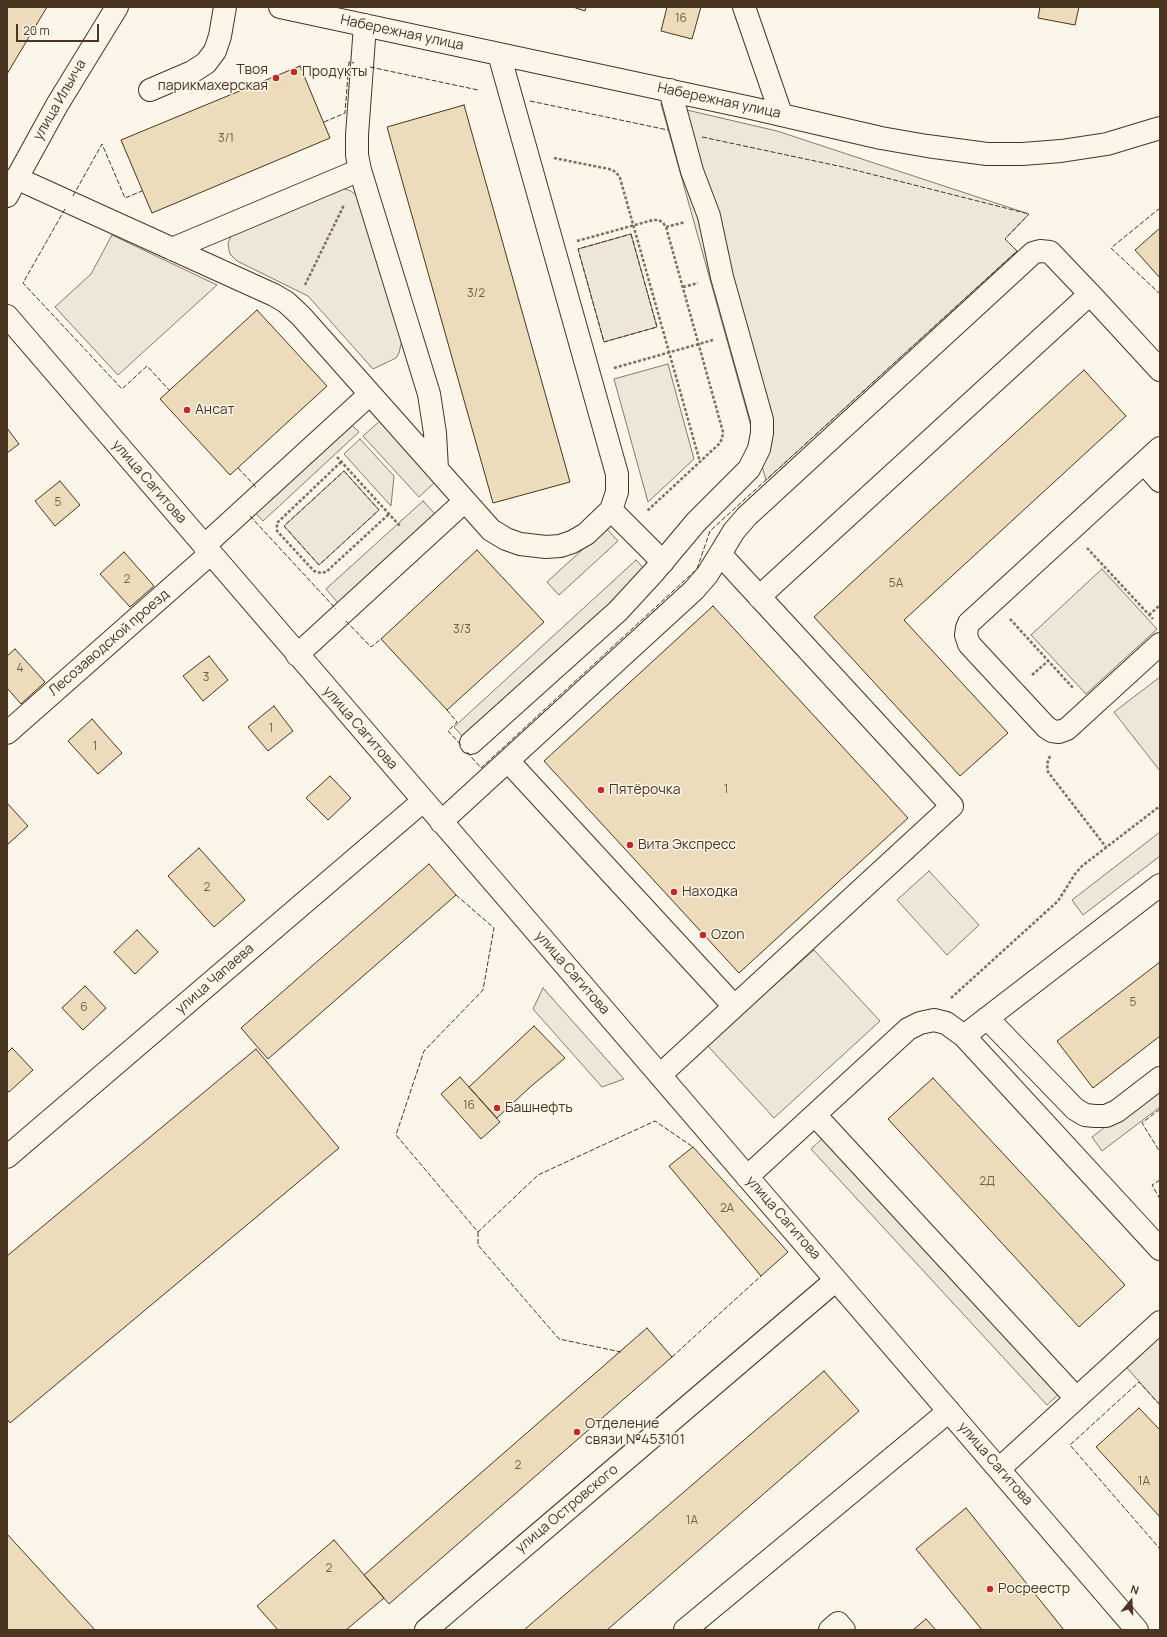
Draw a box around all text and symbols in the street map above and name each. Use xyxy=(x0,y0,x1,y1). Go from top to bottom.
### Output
street label: Набережная улица xyxy=(339,12,465,54)
house number: 16 xyxy=(675,12,687,26)
scale bar xyxy=(18,16,101,42)
text: 20 m xyxy=(23,22,50,39)
street label: улица Ильича xyxy=(30,57,90,143)
place label: Твоя парикмахерская xyxy=(158,62,268,94)
place label: Продукты xyxy=(302,64,367,80)
marker: Продукты xyxy=(289,67,299,77)
marker: Твоя парикмахерская xyxy=(271,73,281,83)
street label: Набережная улица xyxy=(656,80,782,122)
house number: 3/1 xyxy=(218,132,234,146)
house number: 3/2 xyxy=(467,287,485,301)
place label: Ансат xyxy=(195,402,235,418)
marker: Ансат xyxy=(182,405,192,415)
street label: улица Сагитова xyxy=(108,437,190,527)
house number: 5 xyxy=(55,496,61,510)
house number: 2 xyxy=(124,573,130,587)
house number: 5А xyxy=(889,577,903,591)
street label: Лесозаводской проезд xyxy=(45,586,173,700)
house number: 3/3 xyxy=(453,623,471,637)
house number: 4 xyxy=(16,662,24,676)
house number: 3 xyxy=(203,671,209,685)
street label: улица Сагитова xyxy=(319,683,401,773)
house number: 1 xyxy=(269,722,273,736)
house number: 1 xyxy=(93,740,97,754)
place label: Пятёрочка xyxy=(609,782,681,798)
house number: 1 xyxy=(724,783,728,797)
marker: Пятёрочка xyxy=(596,785,606,795)
place label: Вита Экспресс xyxy=(638,837,736,853)
marker: Вита Экспресс xyxy=(625,840,635,850)
house number: 2 xyxy=(204,881,210,895)
place label: Находка xyxy=(682,884,738,900)
marker: Находка xyxy=(669,887,679,897)
place label: Ozon xyxy=(711,927,745,943)
street label: улица Сагитова xyxy=(531,928,613,1018)
marker: Ozon xyxy=(698,930,708,940)
street label: улица Чапаева xyxy=(172,940,258,1018)
house number: 5 xyxy=(1130,996,1136,1010)
house number: 6 xyxy=(80,1001,88,1015)
house number: 16 xyxy=(463,1099,475,1113)
place label: Башнефть xyxy=(505,1100,573,1116)
marker: Башнефть xyxy=(492,1103,502,1113)
street label: улица Сагитова xyxy=(742,1173,824,1263)
house number: 2Д xyxy=(979,1175,995,1189)
house number: 2А xyxy=(720,1202,734,1216)
place label: Отделение связи №453101 xyxy=(585,1416,685,1448)
street label: улица Сагитова xyxy=(954,1419,1036,1509)
marker: Отделение связи №453101 xyxy=(572,1427,582,1437)
house number: 2 xyxy=(515,1459,521,1473)
street label: улица Островского xyxy=(512,1461,622,1557)
house number: 1А xyxy=(1138,1475,1150,1489)
house number: 1А xyxy=(686,1514,698,1528)
house number: 2 xyxy=(326,1562,332,1576)
place label: Росреестр xyxy=(998,1581,1070,1597)
north arrow xyxy=(1111,1581,1151,1621)
text: N xyxy=(1129,1581,1141,1597)
marker: Росреестр xyxy=(985,1584,995,1594)

